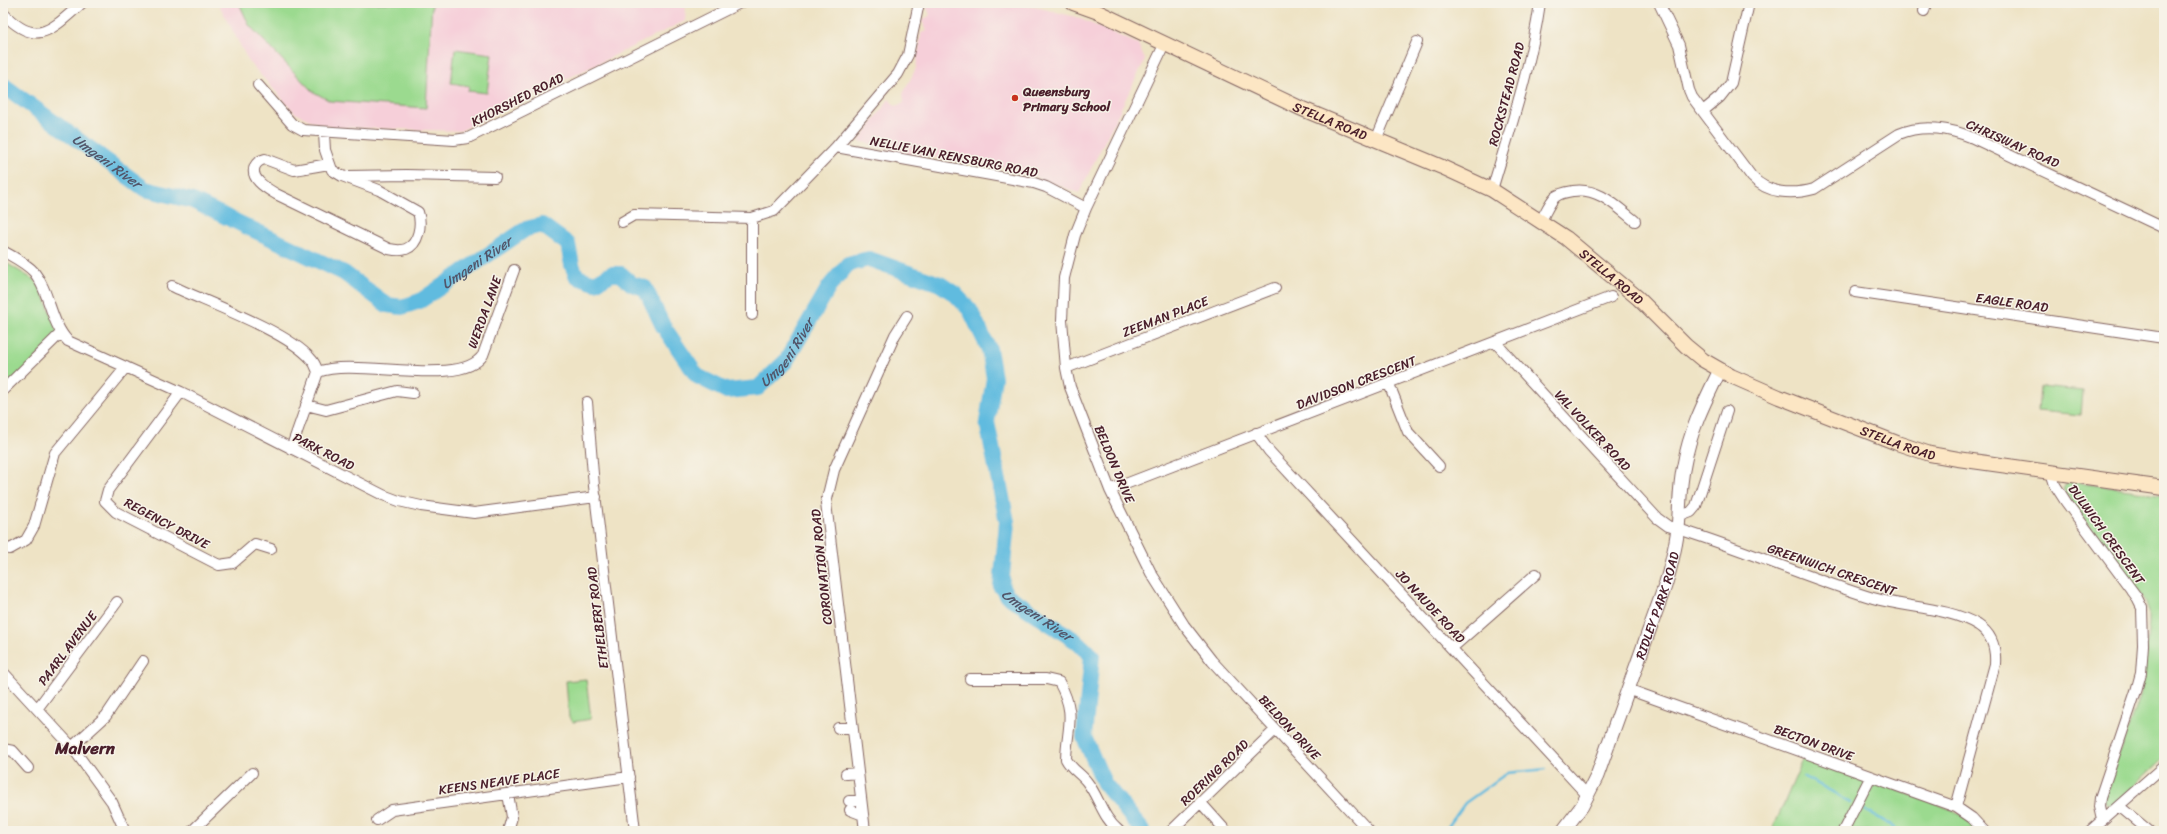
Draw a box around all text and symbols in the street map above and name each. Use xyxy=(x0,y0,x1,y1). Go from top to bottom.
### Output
street label: ROCKSTEAD ROAD xyxy=(1482,39,1531,149)
street label: KHORSHED ROAD xyxy=(467,66,568,133)
place label: Queensburg Primary School xyxy=(1022,80,1111,118)
marker: Queensburg Primary School xyxy=(1010,93,1020,103)
street label: STELLA ROAD xyxy=(1289,95,1371,147)
street label: CHRISWAY ROAD xyxy=(1962,113,2063,174)
water label: Umgeni River xyxy=(67,128,150,198)
street label: NELLIE VAN RENSBURG ROAD xyxy=(868,129,1040,184)
water label: Umgeni River xyxy=(436,228,520,296)
street label: STELLA ROAD xyxy=(1574,243,1650,311)
street label: WERDA LANE xyxy=(461,272,508,352)
street label: EAGLE ROAD xyxy=(1974,286,2050,319)
street label: ZEEMAN PLACE xyxy=(1119,289,1213,344)
water label: Umgeni River xyxy=(754,311,823,393)
street label: DAVIDSON CRESCENT xyxy=(1293,349,1421,416)
street label: VAL VOLKER ROAD xyxy=(1549,384,1637,477)
street label: STELLA ROAD xyxy=(1857,419,1938,467)
street label: BELDON DRIVE xyxy=(1088,422,1142,508)
street label: PARK ROAD xyxy=(289,426,359,477)
street label: DULWICH CRESCENT xyxy=(2062,479,2152,590)
street label: REGENCY DRIVE xyxy=(120,491,214,556)
street label: CORONATION ROAD xyxy=(804,508,839,626)
street label: GREENWICH CRESCENT xyxy=(1764,537,1901,603)
street label: RIDLEY PARK ROAD xyxy=(1629,549,1686,662)
street label: JO NAUDE ROAD xyxy=(1389,563,1471,649)
street label: ETHELBERT ROAD xyxy=(580,565,615,670)
water label: Umgeni River xyxy=(994,584,1081,650)
street label: PAARL AVENUE xyxy=(32,605,104,690)
street label: BELDON DRIVE xyxy=(1253,689,1327,766)
street label: BECTON DRIVE xyxy=(1771,717,1858,768)
district label: Malvern xyxy=(54,733,116,763)
street label: ROERING ROAD xyxy=(1174,733,1254,811)
street label: KEENS NEAVE PLACE xyxy=(437,762,562,801)

